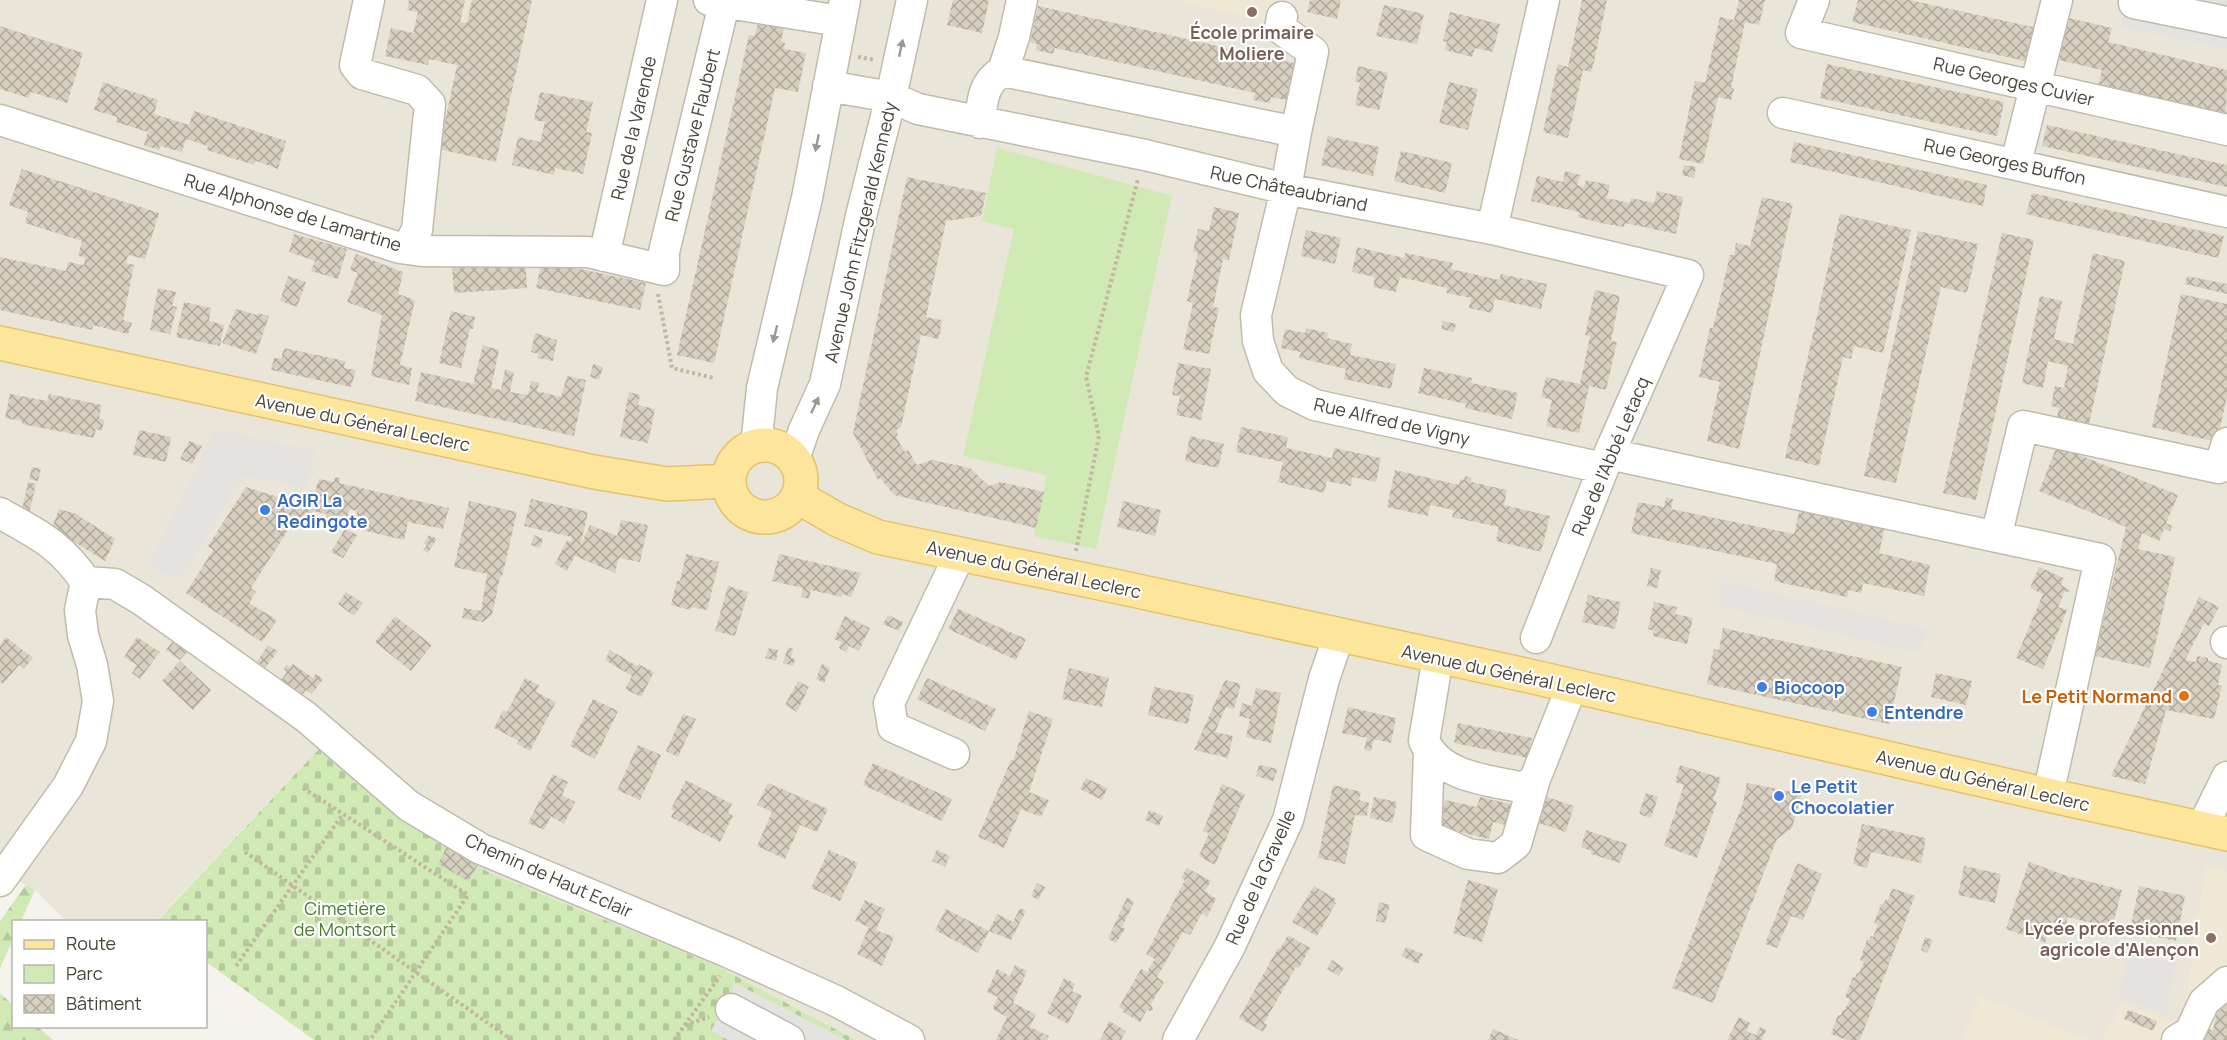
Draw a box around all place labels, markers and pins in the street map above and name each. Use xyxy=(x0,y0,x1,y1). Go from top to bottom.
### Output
marker: École primaire Moliere xyxy=(1245,5,1259,19)
place label: École primaire Moliere xyxy=(1190,20,1314,65)
place label: AGIR La Redingote xyxy=(277,488,368,533)
marker: AGIR La Redingote xyxy=(258,503,272,517)
place label: Biocoop xyxy=(1774,675,1845,699)
marker: Biocoop xyxy=(1755,680,1769,694)
place label: Le Petit Normand xyxy=(2022,684,2172,708)
marker: Le Petit Normand xyxy=(2177,689,2191,703)
place label: Entendre xyxy=(1884,700,1964,724)
marker: Entendre xyxy=(1865,705,1879,719)
place label: Le Petit Chocolatier xyxy=(1791,774,1894,819)
marker: Le Petit Chocolatier xyxy=(1772,789,1786,803)
place label: Lycée professionnel agricole d'Alençon xyxy=(2025,916,2199,961)
marker: Lycée professionnel agricole d'Alençon xyxy=(2204,931,2218,945)

